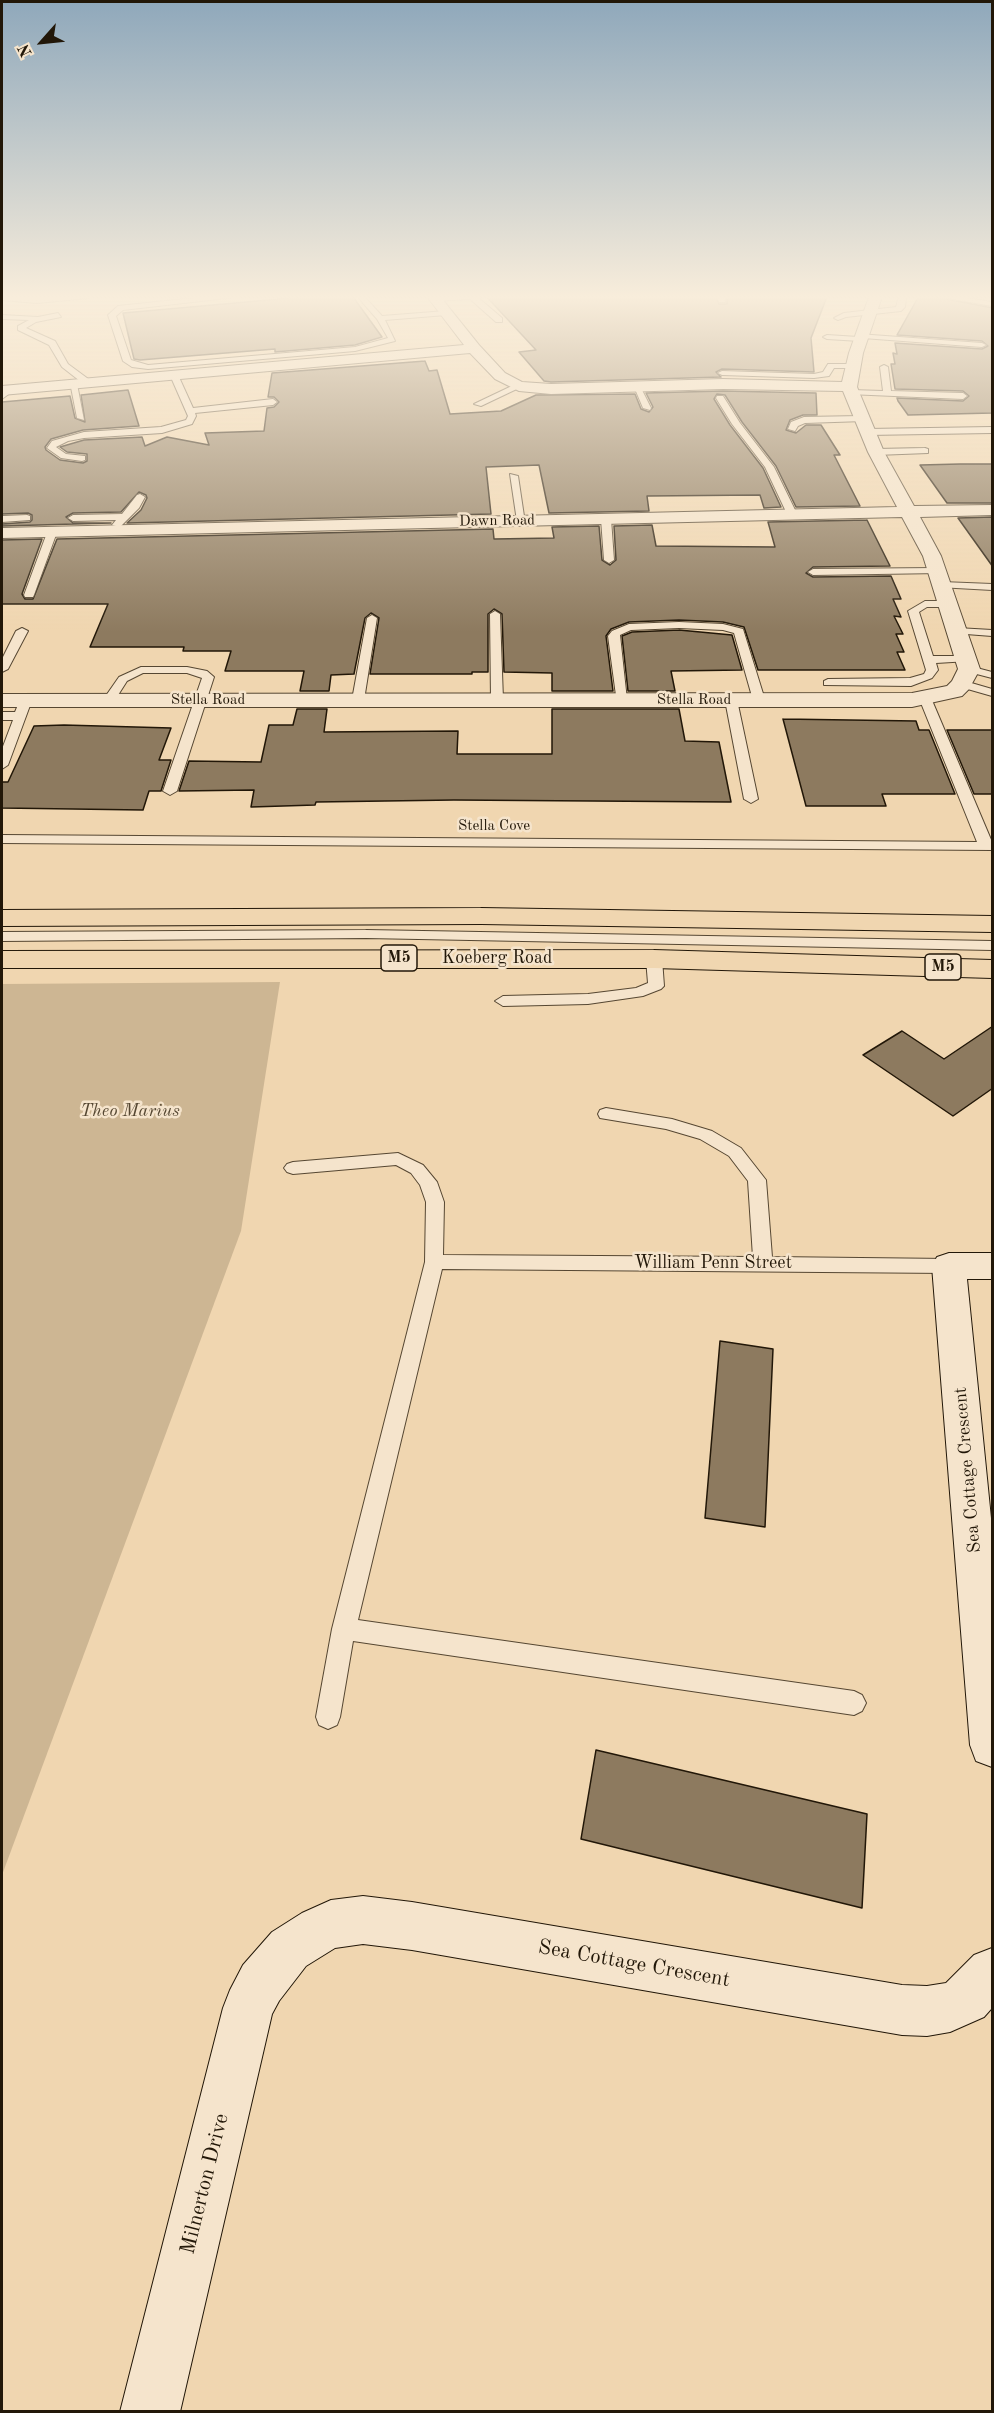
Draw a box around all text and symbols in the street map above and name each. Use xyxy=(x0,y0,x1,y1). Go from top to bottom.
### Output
north arrow xyxy=(12,12,72,72)
text: N xyxy=(16,41,36,59)
street label: Dawn Road xyxy=(459,511,535,531)
street label: Stella Road xyxy=(171,691,245,709)
street label: Stella Road xyxy=(657,691,731,709)
street label: Stella Cove xyxy=(458,817,530,835)
road number: M5 xyxy=(381,945,417,971)
street label: Koeberg Road xyxy=(442,947,552,969)
road number: M5 xyxy=(925,954,961,980)
park label: Theo Marius xyxy=(80,1100,180,1122)
street label: William Penn Street xyxy=(634,1252,792,1274)
street label: Sea Cottage Crescent xyxy=(950,1386,986,1554)
street label: Sea Cottage Crescent xyxy=(536,1935,732,1993)
street label: Milnerton Drive xyxy=(175,2111,235,2257)

